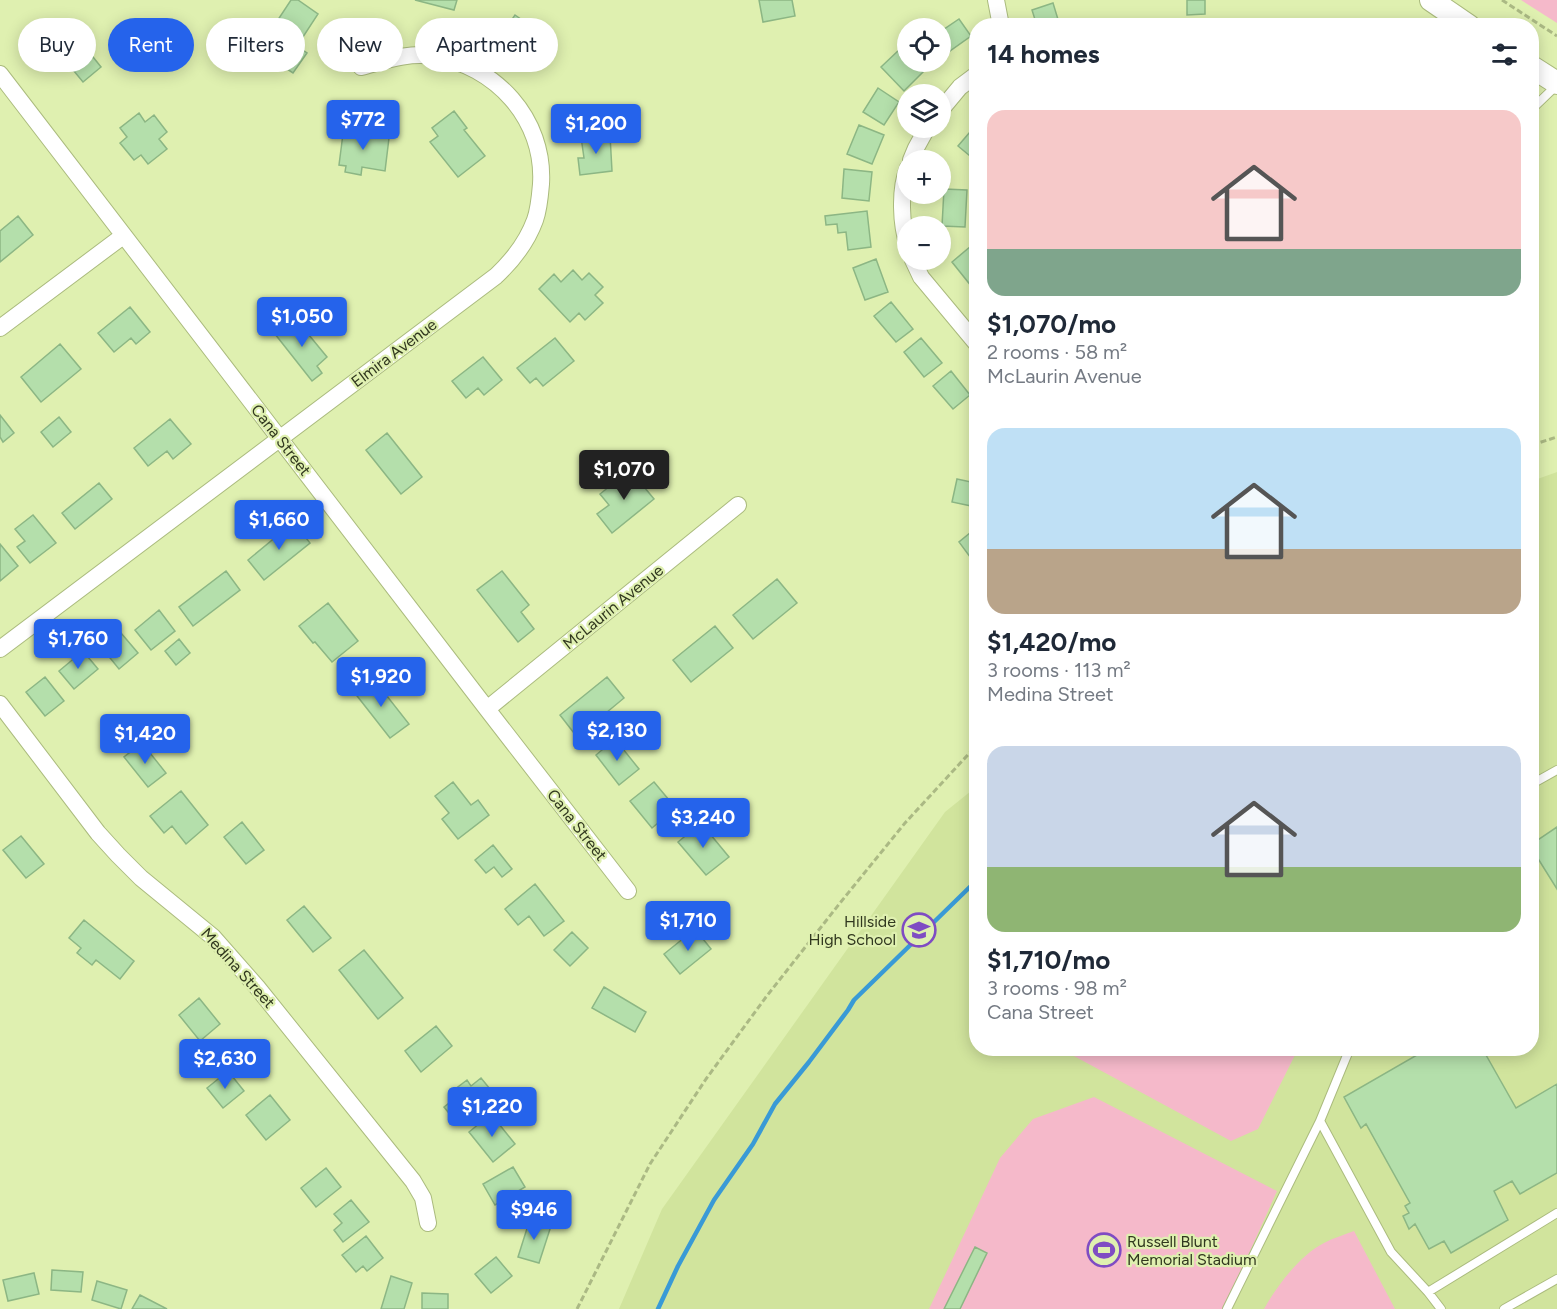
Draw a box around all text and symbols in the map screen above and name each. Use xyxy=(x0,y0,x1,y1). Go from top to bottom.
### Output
chip: Buy xyxy=(18,18,96,72)
chip: Rent xyxy=(108,18,194,72)
chip: Filters xyxy=(206,18,305,72)
chip: New xyxy=(317,18,403,72)
chip: Apartment xyxy=(415,18,558,72)
map controls xyxy=(897,18,951,270)
button: locate xyxy=(897,18,951,72)
text: 14 homes xyxy=(987,38,1100,70)
icon: filters xyxy=(1488,38,1521,71)
button: layers xyxy=(897,84,951,138)
pin: $772 xyxy=(327,100,399,151)
pin: $1,200 xyxy=(547,104,645,155)
text: $772 xyxy=(341,107,385,131)
text: $1,200 xyxy=(565,111,627,135)
icon: home xyxy=(1200,149,1308,257)
button: + xyxy=(897,150,951,204)
button: − xyxy=(897,216,951,270)
pin: $1,050 xyxy=(253,297,351,348)
text: $1,050 xyxy=(271,304,333,328)
text: $1,070/mo xyxy=(987,308,1116,340)
street label: Elmira Avenue xyxy=(348,315,441,391)
text: 2 rooms · 58 m² xyxy=(987,340,1127,364)
text: McLaurin Avenue xyxy=(987,364,1142,388)
street label: Cana Street xyxy=(247,400,315,480)
pin: $1,070 xyxy=(575,450,673,501)
text: $1,070 xyxy=(593,457,655,481)
icon: home xyxy=(1200,467,1308,575)
pin: $1,660 xyxy=(230,500,328,551)
text: $1,660 xyxy=(249,507,309,531)
street label: McLaurin Avenue xyxy=(559,561,667,653)
pin: $1,760 xyxy=(29,619,127,670)
text: $1,760 xyxy=(48,626,108,650)
text: $1,420/mo xyxy=(987,626,1116,658)
pin: $1,920 xyxy=(332,657,430,708)
text: 3 rooms · 113 m² xyxy=(987,658,1131,682)
text: $1,920 xyxy=(351,664,411,688)
text: Medina Street xyxy=(987,682,1114,706)
pin: $2,130 xyxy=(568,711,666,762)
pin: $1,420 xyxy=(96,714,194,765)
text: $2,130 xyxy=(587,718,647,742)
text: $1,420 xyxy=(114,721,176,745)
street label: Cana Street xyxy=(543,785,611,865)
icon: home xyxy=(1200,785,1308,893)
pin: $3,240 xyxy=(654,798,752,849)
text: $3,240 xyxy=(671,805,735,829)
pin: $1,710 xyxy=(639,901,737,952)
text: $1,710 xyxy=(659,908,717,932)
place label: Hillside High School xyxy=(809,912,896,949)
school or university icon: Hillside High School xyxy=(901,912,937,948)
street label: Medina Street xyxy=(197,924,279,1012)
text: $1,710/mo xyxy=(987,944,1110,976)
text: 3 rooms · 98 m² xyxy=(987,976,1127,1000)
text: Cana Street xyxy=(987,1000,1094,1024)
pin: $2,630 xyxy=(176,1039,274,1090)
text: $2,630 xyxy=(193,1046,257,1070)
pin: $1,220 xyxy=(443,1087,541,1138)
text: $1,220 xyxy=(462,1094,522,1118)
pin: $946 xyxy=(498,1190,570,1241)
text: $946 xyxy=(511,1197,557,1221)
sports icon: Russell Blunt Memorial Stadium xyxy=(1086,1232,1122,1268)
place label: Russell Blunt Memorial Stadium xyxy=(1127,1232,1257,1269)

